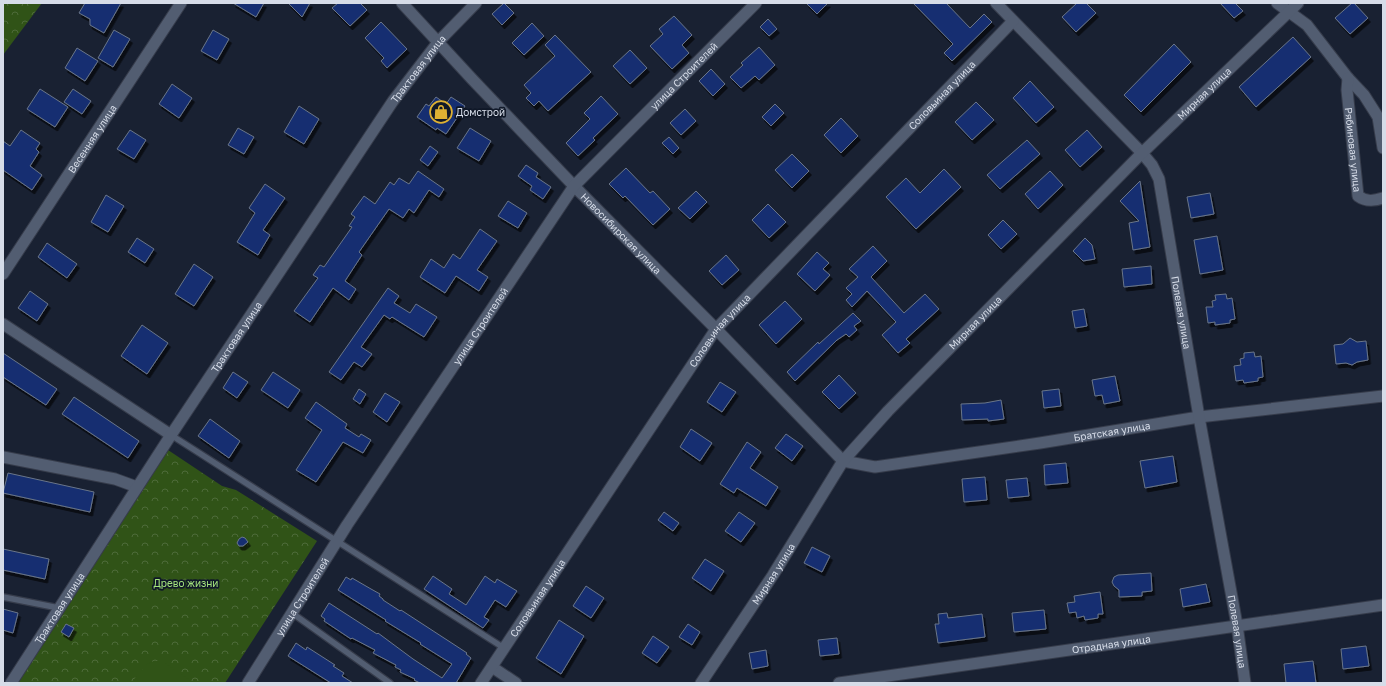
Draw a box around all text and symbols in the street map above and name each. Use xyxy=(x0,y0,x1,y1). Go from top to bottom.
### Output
street label: Трактовая улица xyxy=(388,32,448,105)
street label: улица Строителей xyxy=(648,40,720,112)
street label: Соловьиная улица xyxy=(906,58,978,132)
street label: Мирная улица xyxy=(1175,65,1234,122)
shop icon: Домстрой xyxy=(428,99,454,125)
street label: Весенняя улица xyxy=(65,102,119,175)
place label: Домстрой xyxy=(456,106,505,118)
street label: Рябиновая улица xyxy=(1343,107,1364,193)
street label: Новосибирская улица xyxy=(578,190,664,276)
street label: Полевая улица xyxy=(1169,275,1193,350)
street label: улица Строителей xyxy=(450,285,510,367)
street label: Соловьиная улица xyxy=(686,291,753,369)
street label: Мирная улица xyxy=(946,293,1004,352)
street label: Трактовая улица xyxy=(208,299,264,375)
street label: Братская улица xyxy=(1073,419,1151,443)
street label: Мирная улица xyxy=(749,541,797,607)
street label: улица Строителей xyxy=(273,555,331,638)
street label: Соловьиная улица xyxy=(507,557,568,639)
street label: Трактовая улица xyxy=(32,570,87,646)
park label: Древо жизни xyxy=(154,577,218,589)
street label: Полевая улица xyxy=(1226,594,1249,669)
street label: Отрадная улица xyxy=(1071,632,1151,656)

